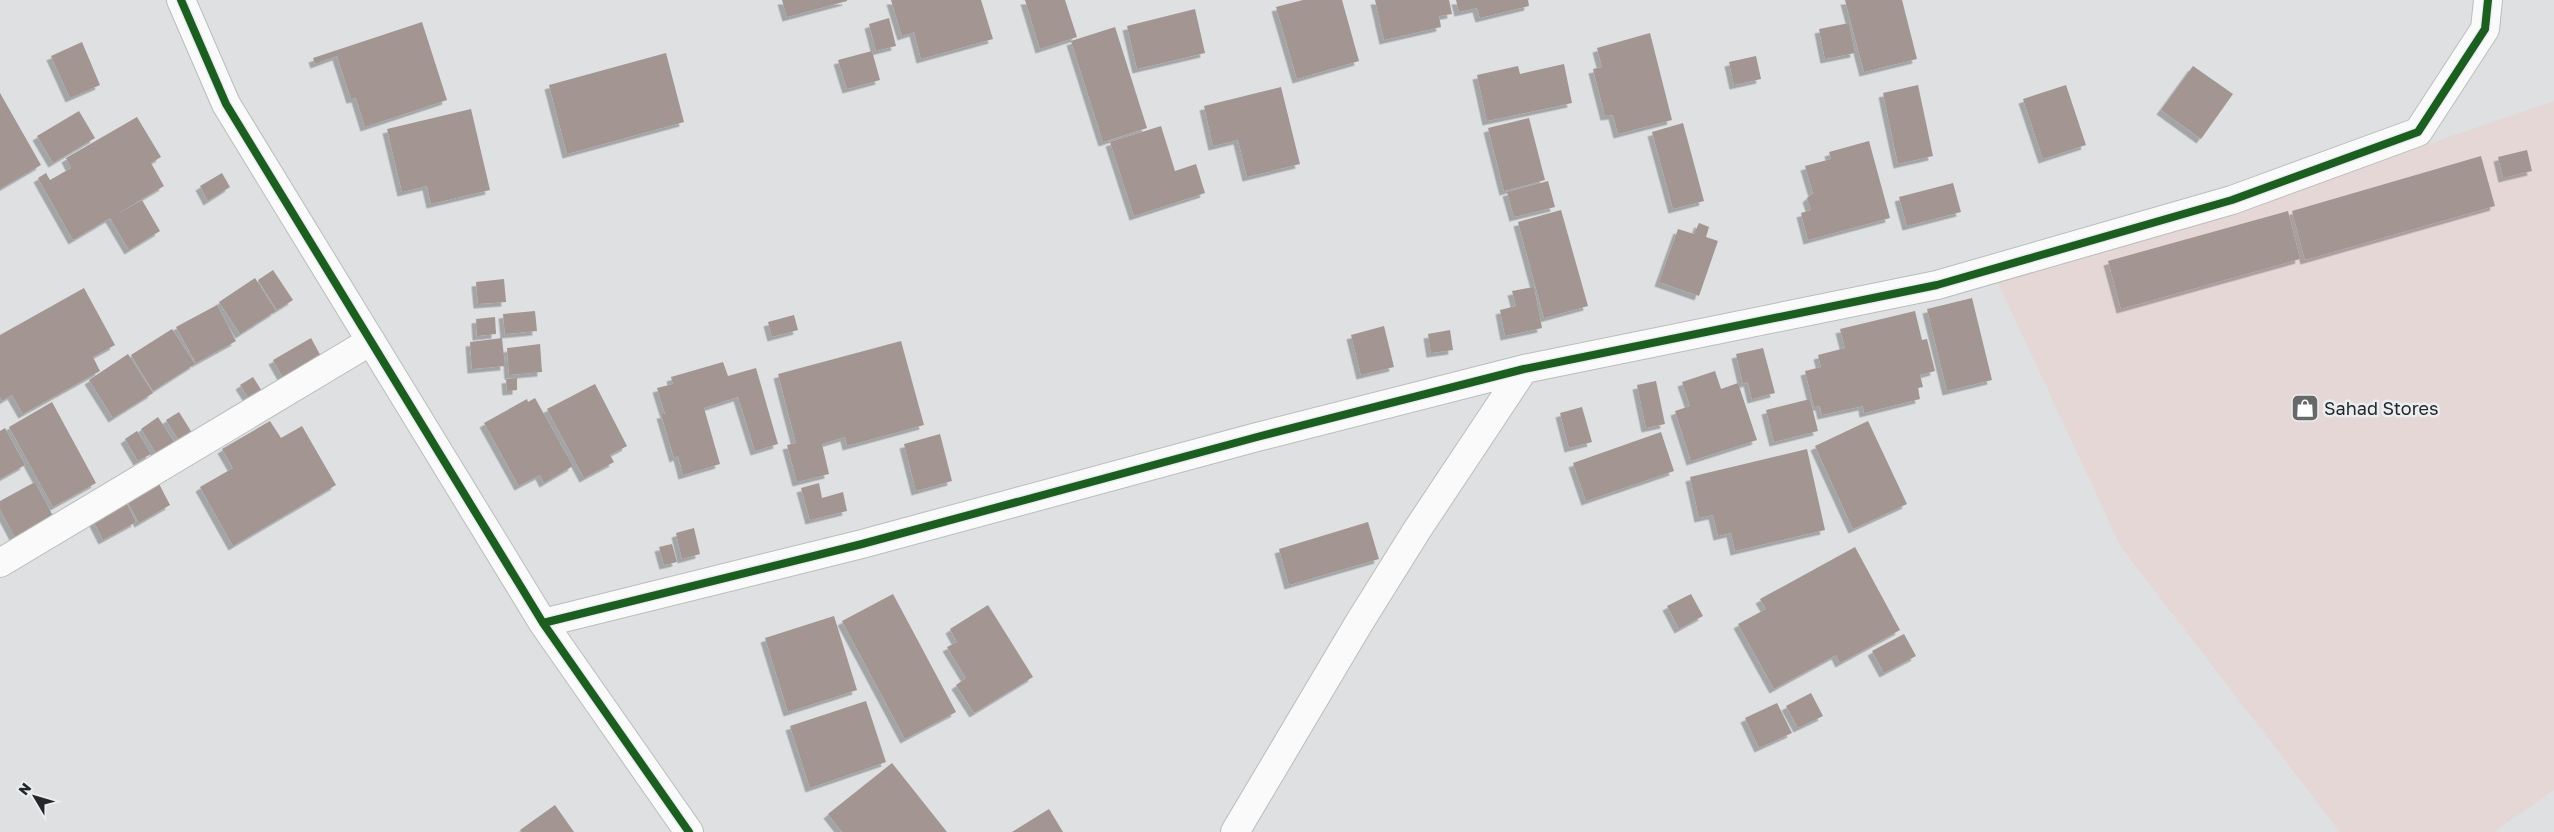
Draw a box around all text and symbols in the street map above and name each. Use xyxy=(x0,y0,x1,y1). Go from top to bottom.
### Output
shop icon: Sahad Stores xyxy=(2290,393,2320,423)
place label: Sahad Stores xyxy=(2324,397,2438,419)
north arrow xyxy=(10,772,60,822)
text: N xyxy=(14,779,34,798)

